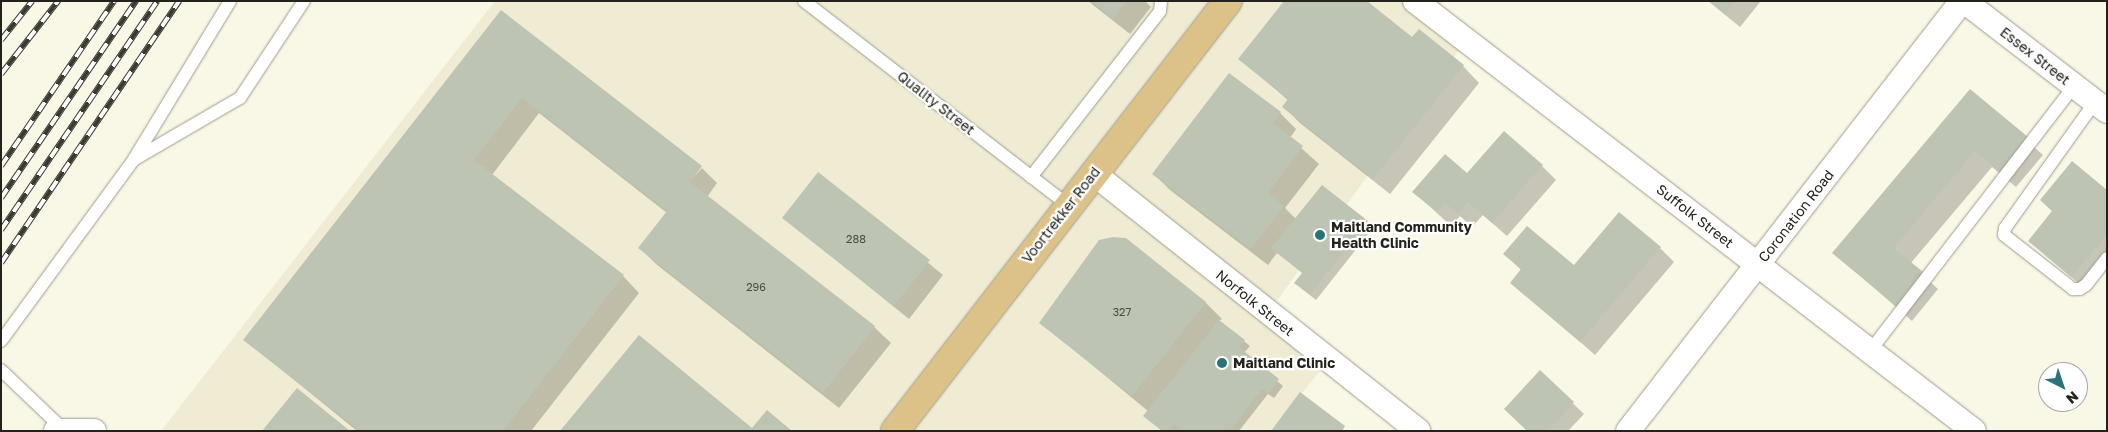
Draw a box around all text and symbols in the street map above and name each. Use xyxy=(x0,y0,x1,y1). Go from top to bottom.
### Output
street label: Essex Street xyxy=(1997,24,2073,88)
street label: Quality Street xyxy=(894,68,978,138)
street label: Voortrekker Road xyxy=(1018,164,1104,266)
street label: Coronation Road xyxy=(1755,167,1837,265)
street label: Suffolk Street xyxy=(1653,181,1737,251)
place label: Maitland Community Health Clinic xyxy=(1331,219,1472,252)
marker: Maitland Community Health Clinic xyxy=(1313,228,1327,242)
house number: 288 xyxy=(846,232,866,246)
street label: Norfolk Street xyxy=(1213,266,1297,340)
house number: 296 xyxy=(746,280,766,294)
house number: 327 xyxy=(1113,305,1131,319)
place label: Maitland Clinic xyxy=(1233,355,1335,371)
marker: Maitland Clinic xyxy=(1215,356,1229,370)
north arrow xyxy=(2038,362,2088,412)
text: N xyxy=(2063,388,2082,408)

